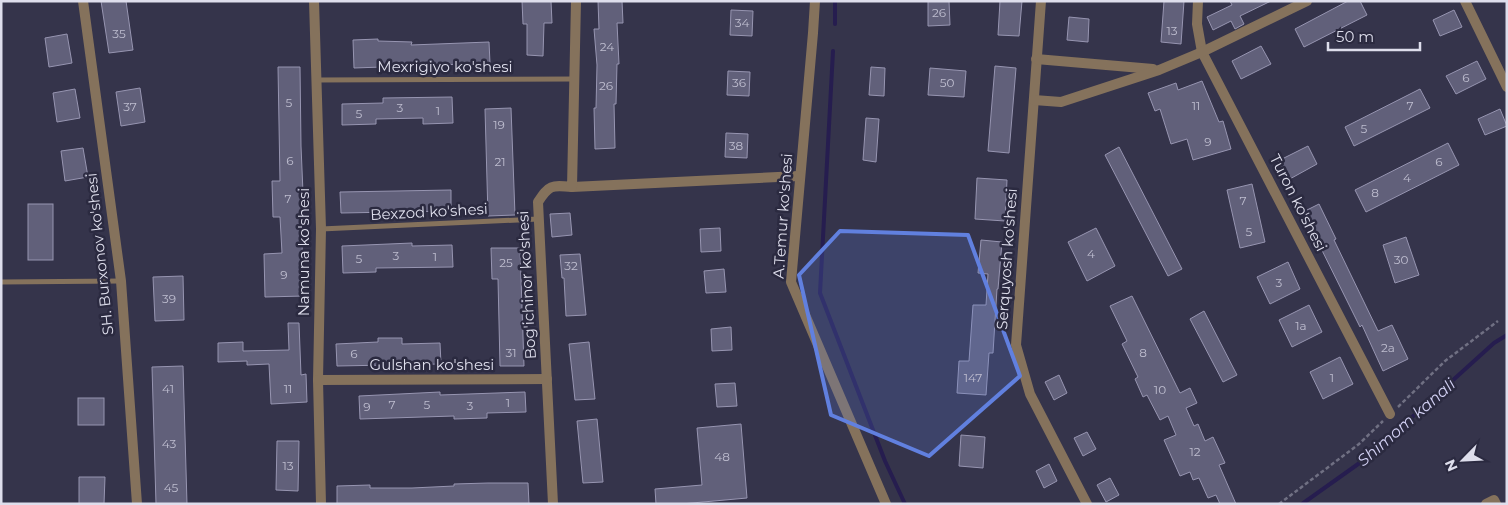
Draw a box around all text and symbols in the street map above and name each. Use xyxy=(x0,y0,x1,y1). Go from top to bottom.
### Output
house number: 26 xyxy=(932,5,946,20)
house number: 34 xyxy=(735,15,749,30)
scale bar xyxy=(1328,20,1420,52)
house number: 13 xyxy=(1166,23,1178,38)
house number: 35 xyxy=(112,26,126,41)
text: 50 m xyxy=(1336,27,1374,46)
house number: 24 xyxy=(600,39,614,54)
street label: Mexrigiyo ko'shesi xyxy=(377,57,513,76)
house number: 6 xyxy=(1462,70,1470,85)
house number: 36 xyxy=(732,75,746,90)
house number: 50 xyxy=(940,75,954,90)
house number: 26 xyxy=(599,78,613,93)
house number: 5 xyxy=(286,95,293,110)
house number: 11 xyxy=(1192,98,1200,113)
house number: 7 xyxy=(1406,98,1414,113)
house number: 37 xyxy=(123,99,137,114)
house number: 3 xyxy=(397,100,404,115)
house number: 1 xyxy=(436,103,440,118)
house number: 5 xyxy=(356,106,363,121)
house number: 19 xyxy=(493,117,505,132)
house number: 5 xyxy=(1361,121,1368,136)
house number: 9 xyxy=(1204,134,1212,149)
house number: 38 xyxy=(729,138,744,153)
street label: Turon ko'shesi xyxy=(1266,151,1331,255)
house number: 6 xyxy=(286,153,294,168)
street label: A.Temur ko'shesi xyxy=(769,153,796,279)
house number: 21 xyxy=(494,154,506,169)
house number: 6 xyxy=(1435,154,1443,169)
house number: 4 xyxy=(1403,170,1411,185)
street label: SH. Burxonov ko'shesi xyxy=(82,172,117,336)
house number: 8 xyxy=(1371,185,1379,200)
street label: Namuna ko'shesi xyxy=(294,188,313,316)
street label: Serquyosh ko'shesi xyxy=(992,188,1021,330)
house number: 7 xyxy=(284,191,292,206)
house number: 7 xyxy=(1239,193,1247,208)
street label: Bexzod ko'shesi xyxy=(370,199,488,224)
street label: Bog'ichinor ko'shesi xyxy=(513,210,540,360)
house number: 5 xyxy=(1246,224,1253,239)
house number: 4 xyxy=(1087,246,1095,261)
house number: 3 xyxy=(393,248,400,263)
house number: 1 xyxy=(433,249,437,264)
house number: 5 xyxy=(356,251,363,266)
house number: 30 xyxy=(1394,252,1408,267)
house number: 25 xyxy=(499,255,513,270)
house number: 32 xyxy=(564,258,578,273)
house number: 9 xyxy=(280,267,288,282)
house number: 3 xyxy=(1276,275,1283,290)
house number: 39 xyxy=(162,291,176,306)
house number: 1a xyxy=(1295,318,1307,333)
house number: 2a xyxy=(1381,340,1395,355)
house number: 31 xyxy=(505,345,517,360)
house number: 8 xyxy=(1139,345,1147,360)
house number: 6 xyxy=(350,346,358,361)
street label: Gulshan ko'shesi xyxy=(370,355,494,374)
house number: 147 xyxy=(964,370,982,385)
house number: 1 xyxy=(1330,370,1334,385)
water label: Shimom kanali xyxy=(1354,374,1460,470)
house number: 41 xyxy=(162,381,174,396)
house number: 11 xyxy=(284,381,292,396)
house number: 10 xyxy=(1154,382,1166,397)
house number: 1 xyxy=(506,395,510,410)
house number: 7 xyxy=(388,397,396,412)
house number: 5 xyxy=(424,397,431,412)
house number: 3 xyxy=(467,398,474,413)
house number: 9 xyxy=(363,399,371,414)
north arrow xyxy=(1438,435,1488,485)
house number: 43 xyxy=(162,436,176,451)
house number: 12 xyxy=(1189,444,1201,459)
house number: 48 xyxy=(714,449,730,464)
text: N xyxy=(1441,456,1462,474)
house number: 13 xyxy=(282,458,294,473)
house number: 45 xyxy=(164,480,179,495)

